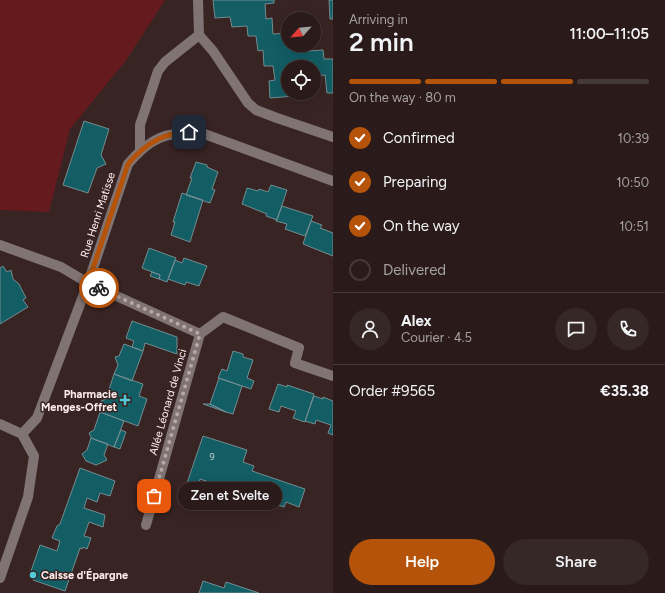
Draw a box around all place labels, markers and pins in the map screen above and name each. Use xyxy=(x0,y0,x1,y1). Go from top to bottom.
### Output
pin xyxy=(172,115,206,149)
place label: Pharmacie Menges-Offret xyxy=(41,388,118,414)
marker: Pharmacie Menges-Offret xyxy=(120,395,130,405)
pin xyxy=(137,479,171,513)
callout: Zen et Svelte xyxy=(178,482,282,510)
place label: Caisse d'Épargne xyxy=(41,568,128,582)
marker: Caisse d'Épargne xyxy=(28,570,38,580)

